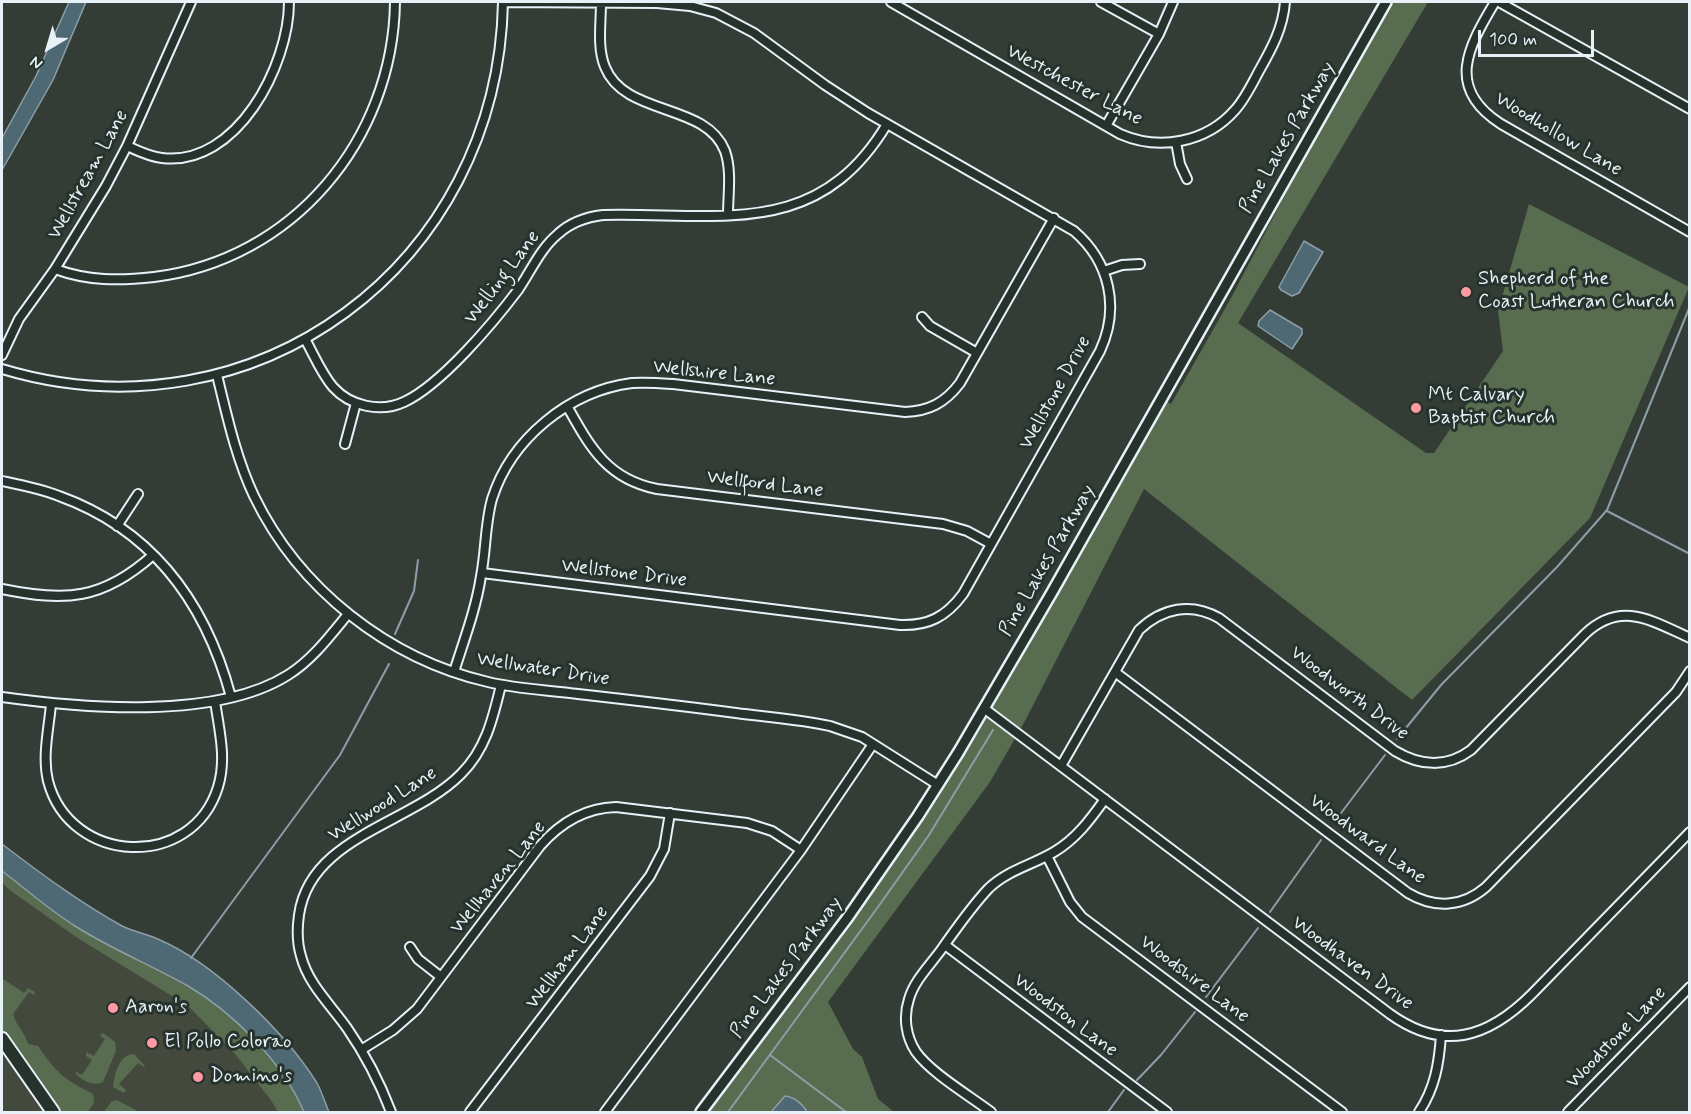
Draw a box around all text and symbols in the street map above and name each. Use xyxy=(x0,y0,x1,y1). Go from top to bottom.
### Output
north arrow xyxy=(18,18,78,78)
scale bar xyxy=(1481,18,1596,56)
text: 100 m xyxy=(1489,28,1537,52)
street label: Westchester Lane xyxy=(1002,40,1146,132)
text: N xyxy=(26,51,47,74)
street label: Pine Lakes Parkway xyxy=(1235,58,1341,218)
street label: Woodhollow Lane xyxy=(1490,88,1626,182)
street label: Wellstream Lane xyxy=(43,106,135,244)
street label: Welling Lane xyxy=(460,226,546,330)
place label: Shepherd of the Coast Lutheran Church xyxy=(1478,268,1675,315)
marker: Shepherd of the Coast Lutheran Church xyxy=(1459,285,1473,299)
street label: Wellstone Drive xyxy=(1015,332,1097,454)
street label: Wellshire Lane xyxy=(652,356,776,392)
place label: Mt Calvary Baptist Church xyxy=(1428,384,1555,431)
marker: Mt Calvary Baptist Church xyxy=(1409,401,1423,415)
street label: Wellford Lane xyxy=(705,466,825,504)
street label: Pine Lakes Parkway xyxy=(995,481,1101,641)
street label: Wellstone Drive xyxy=(560,554,688,594)
street label: Woodworth Drive xyxy=(1285,642,1413,746)
street label: Wellwater Drive xyxy=(475,648,611,692)
street label: Wellwood Lane xyxy=(324,762,442,848)
street label: Woodward Lane xyxy=(1304,790,1430,890)
street label: Wellhaven Lane xyxy=(446,816,552,940)
street label: Pine Lakes Parkway xyxy=(726,892,848,1044)
street label: Wellham Lane xyxy=(521,902,615,1014)
street label: Woodhaven Drive xyxy=(1286,912,1418,1016)
street label: Woodshire Lane xyxy=(1134,931,1254,1029)
street label: Woodston Lane xyxy=(1008,969,1122,1063)
street label: Woodstone Lane xyxy=(1562,982,1672,1094)
place label: Aaron's xyxy=(125,996,187,1020)
marker: Aaron's xyxy=(106,1001,120,1015)
place label: El Pollo Colorao xyxy=(164,1031,292,1055)
marker: El Pollo Colorao xyxy=(145,1036,159,1050)
place label: Domino's xyxy=(210,1065,292,1089)
marker: Domino's xyxy=(191,1070,205,1084)

